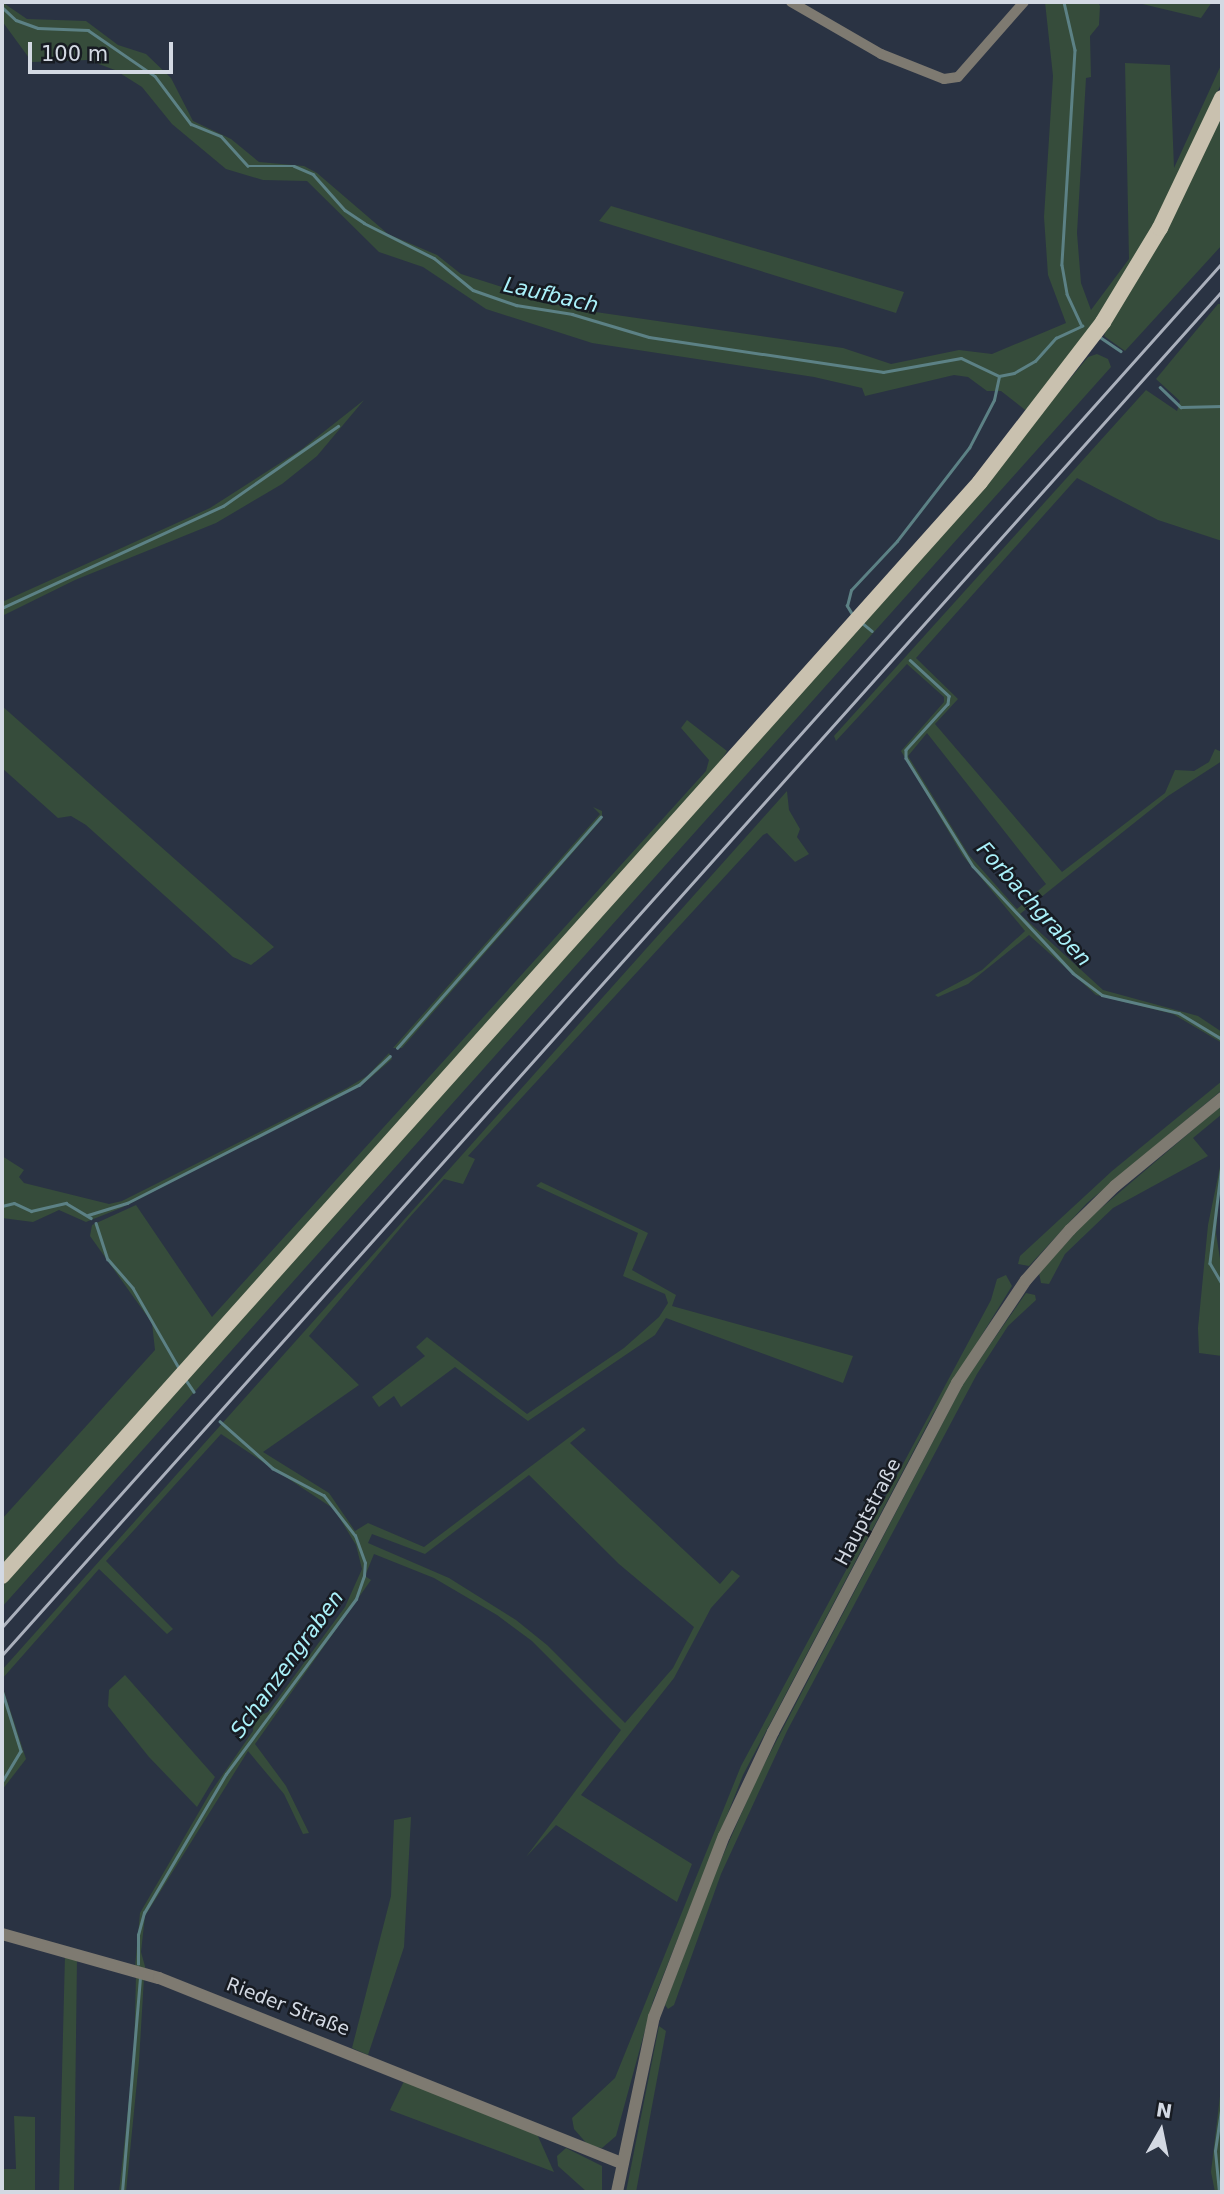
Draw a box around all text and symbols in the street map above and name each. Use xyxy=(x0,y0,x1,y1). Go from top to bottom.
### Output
scale bar xyxy=(32,28,177,72)
text: 100 m xyxy=(41,42,108,66)
water label: Laufbach xyxy=(501,272,601,318)
water label: Forbachgraben xyxy=(971,836,1097,972)
street label: Hauptstraße xyxy=(830,1455,906,1569)
water label: Schanzengraben xyxy=(225,1585,349,1743)
street label: Rieder Straße xyxy=(223,1973,353,2041)
north arrow xyxy=(1126,2096,1196,2166)
text: N xyxy=(1155,2098,1174,2122)

